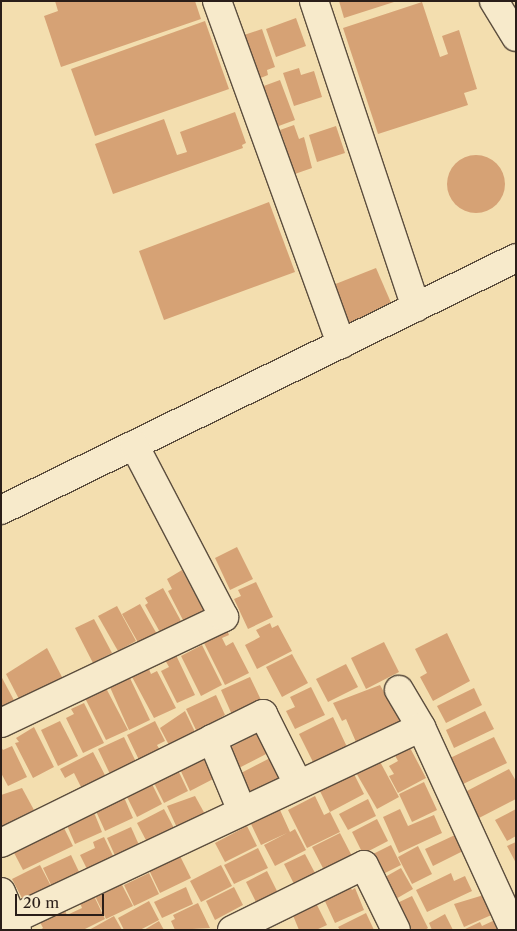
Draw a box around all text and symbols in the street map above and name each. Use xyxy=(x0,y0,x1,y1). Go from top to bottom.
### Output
scale bar xyxy=(18,884,106,916)
text: 20 m xyxy=(23,893,59,912)

